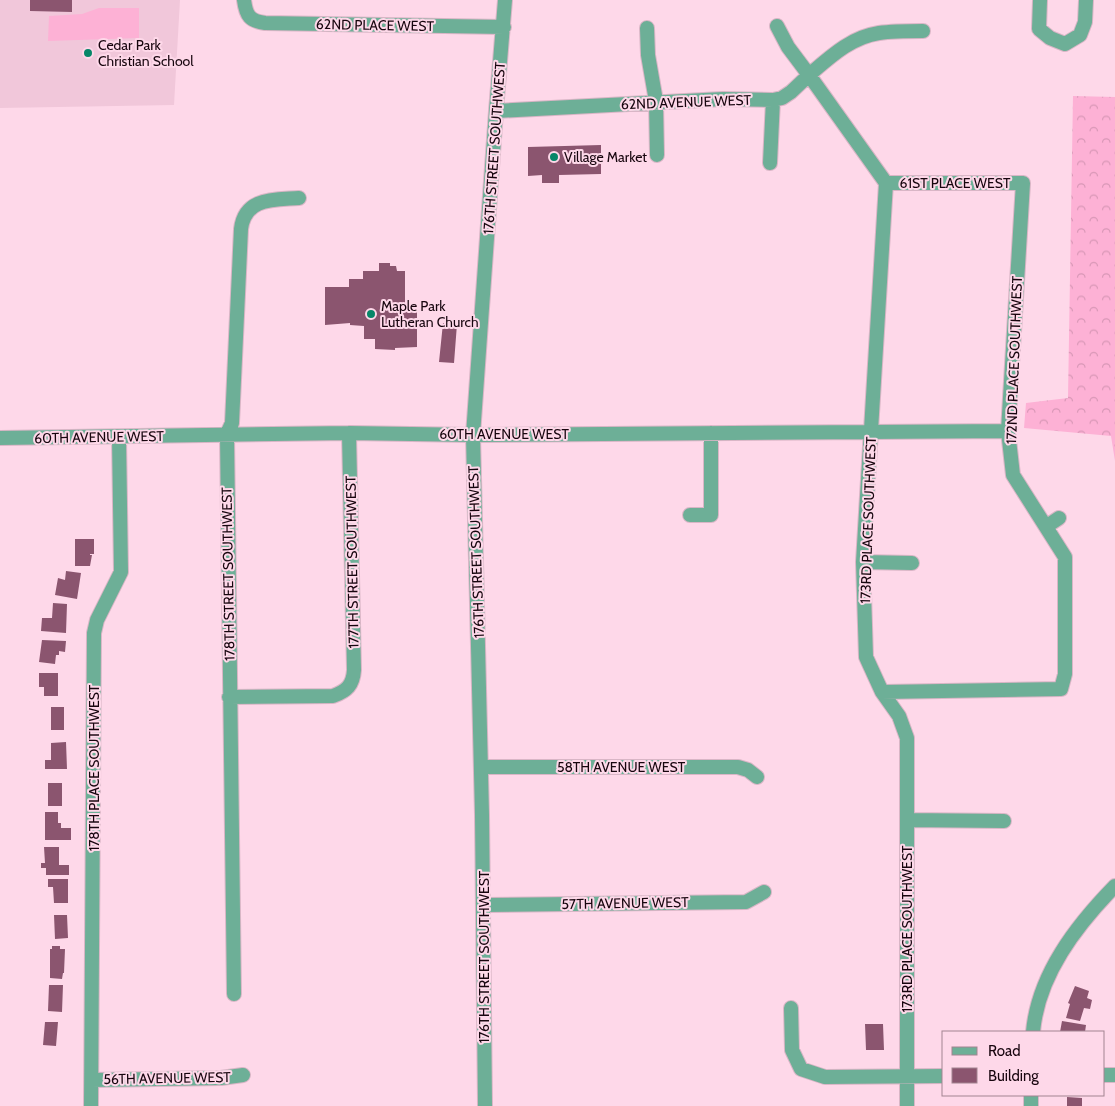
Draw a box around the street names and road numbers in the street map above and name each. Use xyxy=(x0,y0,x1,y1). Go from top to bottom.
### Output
street label: 62ND PLACE WEST xyxy=(316,15,435,35)
street label: 176TH STREET SOUTHWEST xyxy=(479,61,509,235)
street label: 62ND AVENUE WEST xyxy=(621,91,752,113)
street label: 61ST PLACE WEST xyxy=(900,174,1011,192)
street label: 172ND PLACE SOUTHWEST xyxy=(1002,275,1026,444)
street label: 60TH AVENUE WEST xyxy=(439,425,569,443)
street label: 60TH AVENUE WEST xyxy=(34,427,165,447)
street label: 173RD PLACE SOUTHWEST xyxy=(856,436,880,604)
street label: 176TH STREET SOUTHWEST xyxy=(464,465,488,639)
street label: 177TH STREET SOUTHWEST xyxy=(341,475,363,648)
street label: 178TH STREET SOUTHWEST xyxy=(217,486,239,661)
street label: 178TH PLACE SOUTHWEST xyxy=(85,684,103,851)
street label: 58TH AVENUE WEST xyxy=(557,758,686,776)
street label: 173RD PLACE SOUTHWEST xyxy=(898,845,916,1013)
street label: 176TH STREET SOUTHWEST xyxy=(475,870,493,1043)
street label: 57TH AVENUE WEST xyxy=(561,893,689,913)
street label: 56TH AVENUE WEST xyxy=(103,1068,231,1088)

